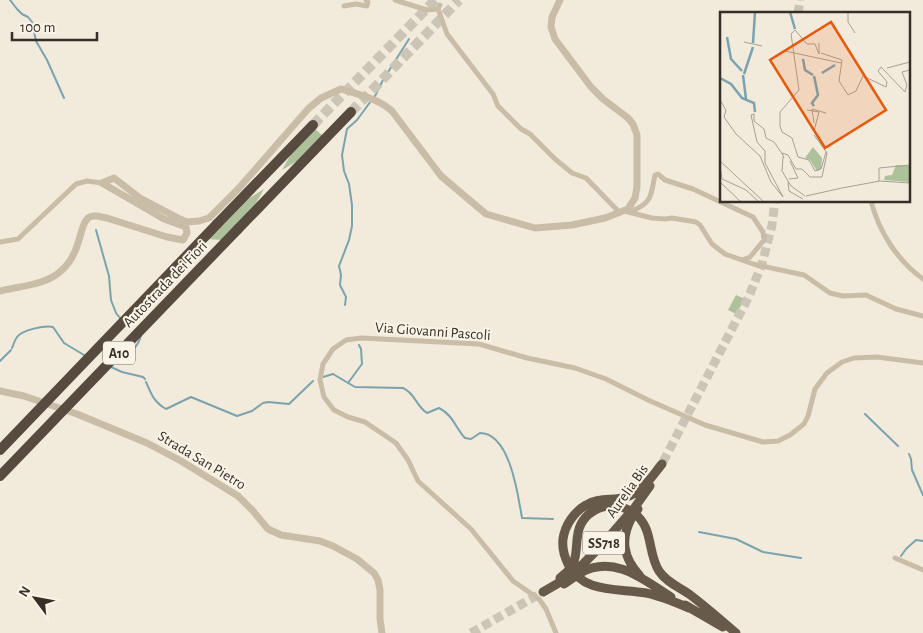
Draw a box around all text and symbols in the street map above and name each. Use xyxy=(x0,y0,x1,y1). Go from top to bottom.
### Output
scale bar xyxy=(12,10,98,42)
inset map xyxy=(720,12,910,202)
text: 100 m xyxy=(20,20,55,35)
street label: Autostrada dei Fiori xyxy=(120,238,210,330)
street label: Via Giovanni Pascoli xyxy=(375,320,491,343)
road number: A10 xyxy=(103,342,135,364)
street label: Strada San Pietro xyxy=(155,428,248,493)
street label: Aurelia Bis xyxy=(604,462,651,521)
road number: SS718 xyxy=(583,532,625,554)
north arrow xyxy=(10,573,60,623)
text: N xyxy=(16,584,33,599)

